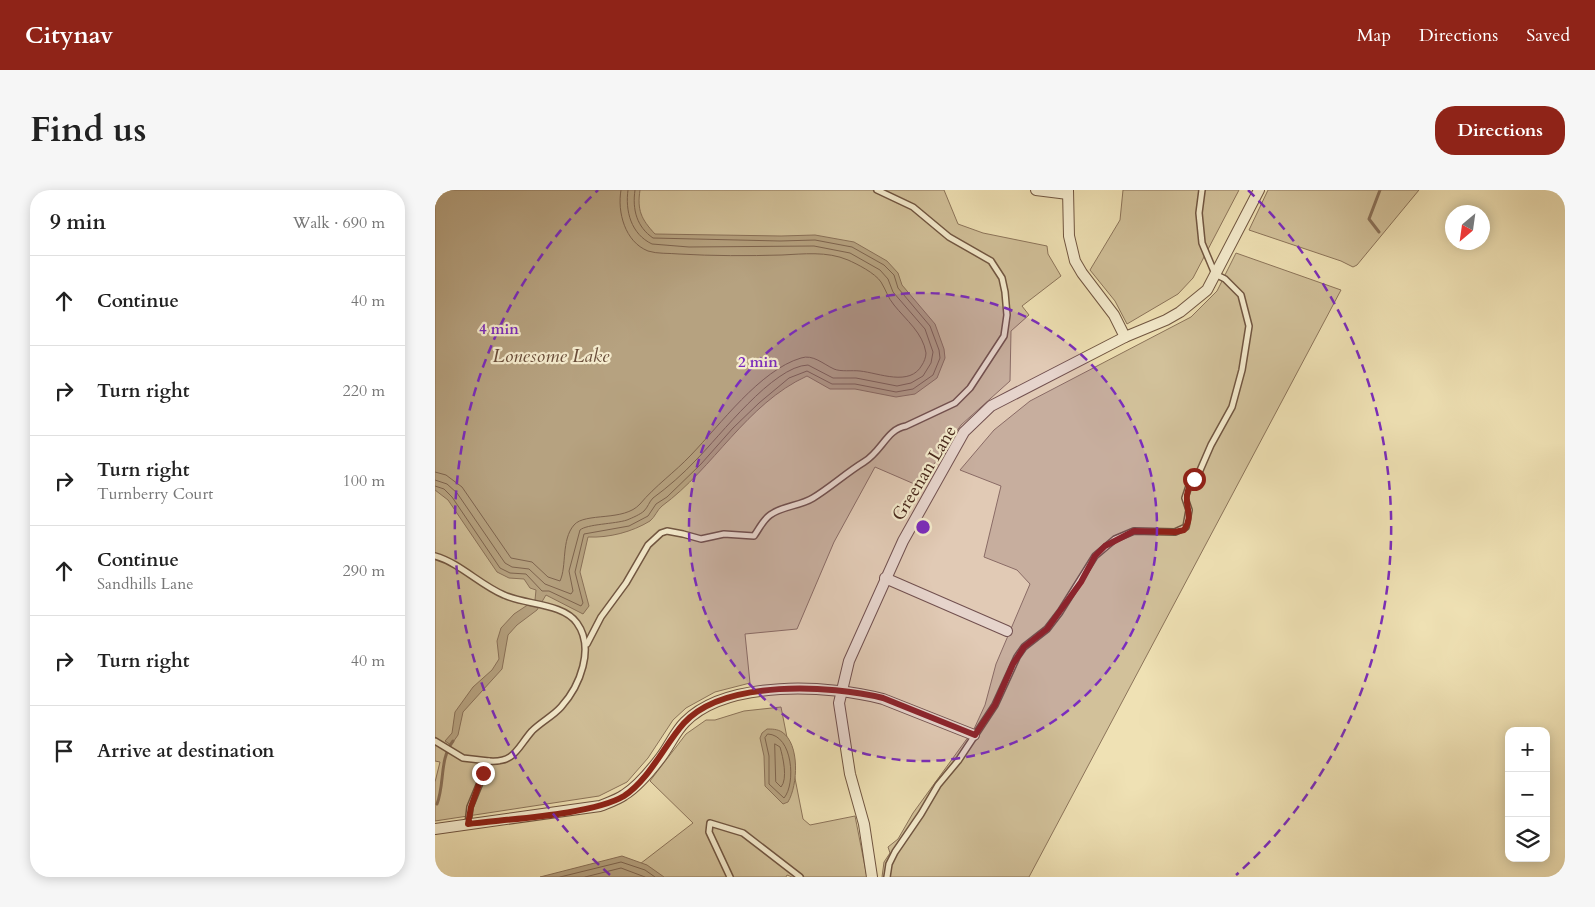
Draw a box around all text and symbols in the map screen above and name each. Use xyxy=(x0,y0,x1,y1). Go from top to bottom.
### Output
text: Citynav xyxy=(25,19,113,52)
text: Map xyxy=(1357,23,1391,48)
text: Directions xyxy=(1419,23,1498,48)
text: Saved xyxy=(1526,23,1570,48)
text: Find us xyxy=(30,106,146,154)
button: Directions xyxy=(1435,106,1565,155)
north arrow xyxy=(1445,205,1490,250)
text: 9 min xyxy=(50,208,106,237)
text: Walk · 690 m xyxy=(293,212,385,234)
icon: ahead xyxy=(50,287,78,315)
text: Continue xyxy=(97,288,179,314)
text: 40 m xyxy=(351,290,385,312)
text: 4 min xyxy=(479,319,519,339)
water label: Lonesome Lake xyxy=(493,343,610,369)
text: 2 min xyxy=(738,352,778,372)
icon: right xyxy=(50,377,78,405)
text: Turn right xyxy=(97,378,189,404)
text: 220 m xyxy=(343,380,385,402)
street label: Greenan Lane xyxy=(886,421,963,526)
text: Turn right xyxy=(97,457,189,483)
icon: right xyxy=(50,467,78,495)
route start xyxy=(1183,468,1206,491)
text: 100 m xyxy=(343,470,385,492)
text: Turnberry Court xyxy=(97,483,213,505)
centre of rings xyxy=(914,518,932,536)
text: Continue xyxy=(97,547,179,573)
icon: ahead xyxy=(50,557,78,585)
text: 290 m xyxy=(343,560,385,582)
text: Sandhills Lane xyxy=(97,573,194,595)
icon: right xyxy=(50,647,78,675)
text: Turn right xyxy=(97,648,189,674)
text: 40 m xyxy=(351,650,385,672)
map controls xyxy=(1505,727,1550,862)
button: + xyxy=(1505,727,1550,772)
icon: arrive xyxy=(50,737,78,765)
text: Arrive at destination xyxy=(97,738,274,764)
route end xyxy=(472,762,495,785)
button: − xyxy=(1505,772,1550,817)
button: layers xyxy=(1505,817,1550,862)

